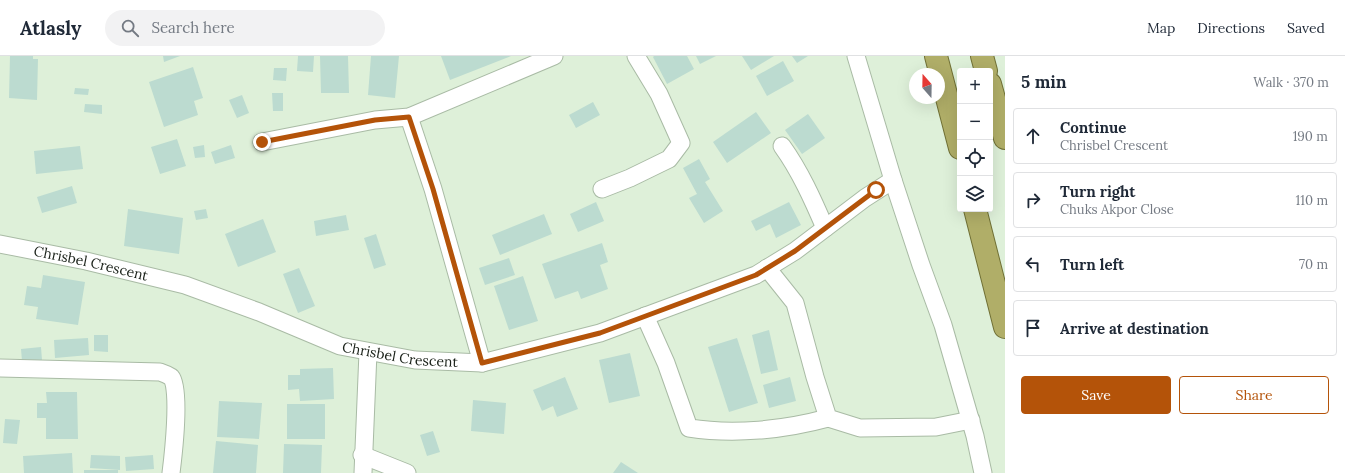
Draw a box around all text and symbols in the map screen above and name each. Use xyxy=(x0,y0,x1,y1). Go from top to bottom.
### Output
search box xyxy=(105,10,385,46)
text: Atlasly xyxy=(20,16,81,40)
icon: search xyxy=(119,17,141,39)
text: Search here xyxy=(151,18,235,37)
text: Map xyxy=(1147,19,1175,37)
text: Directions xyxy=(1197,19,1265,37)
text: Saved xyxy=(1287,19,1325,37)
north arrow xyxy=(909,68,945,104)
map controls xyxy=(957,68,993,212)
button: + xyxy=(957,68,993,104)
text: 5 min xyxy=(1021,71,1067,93)
text: Walk · 370 m xyxy=(1253,74,1329,91)
button: − xyxy=(957,104,993,140)
text: Continue xyxy=(1060,118,1126,137)
icon: ahead xyxy=(1022,125,1044,147)
text: 190 m xyxy=(1293,128,1328,145)
route end xyxy=(253,133,271,151)
text: Chrisbel Crescent xyxy=(1060,137,1168,154)
button: locate xyxy=(957,140,993,176)
button: layers xyxy=(957,176,993,212)
route start xyxy=(867,181,885,199)
text: Turn right xyxy=(1060,182,1136,201)
icon: right xyxy=(1022,189,1044,211)
text: 110 m xyxy=(1295,192,1328,209)
text: Chuks Akpor Close xyxy=(1060,201,1174,218)
street label: Chrisbel Crescent xyxy=(32,242,151,285)
icon: left xyxy=(1022,253,1044,275)
text: Turn left xyxy=(1060,255,1124,274)
text: 70 m xyxy=(1299,256,1328,273)
icon: arrive xyxy=(1022,317,1044,339)
text: Arrive at destination xyxy=(1060,319,1209,338)
street label: Chrisbel Crescent xyxy=(341,338,459,371)
button: Save xyxy=(1021,376,1171,414)
button: Share xyxy=(1179,376,1329,414)

